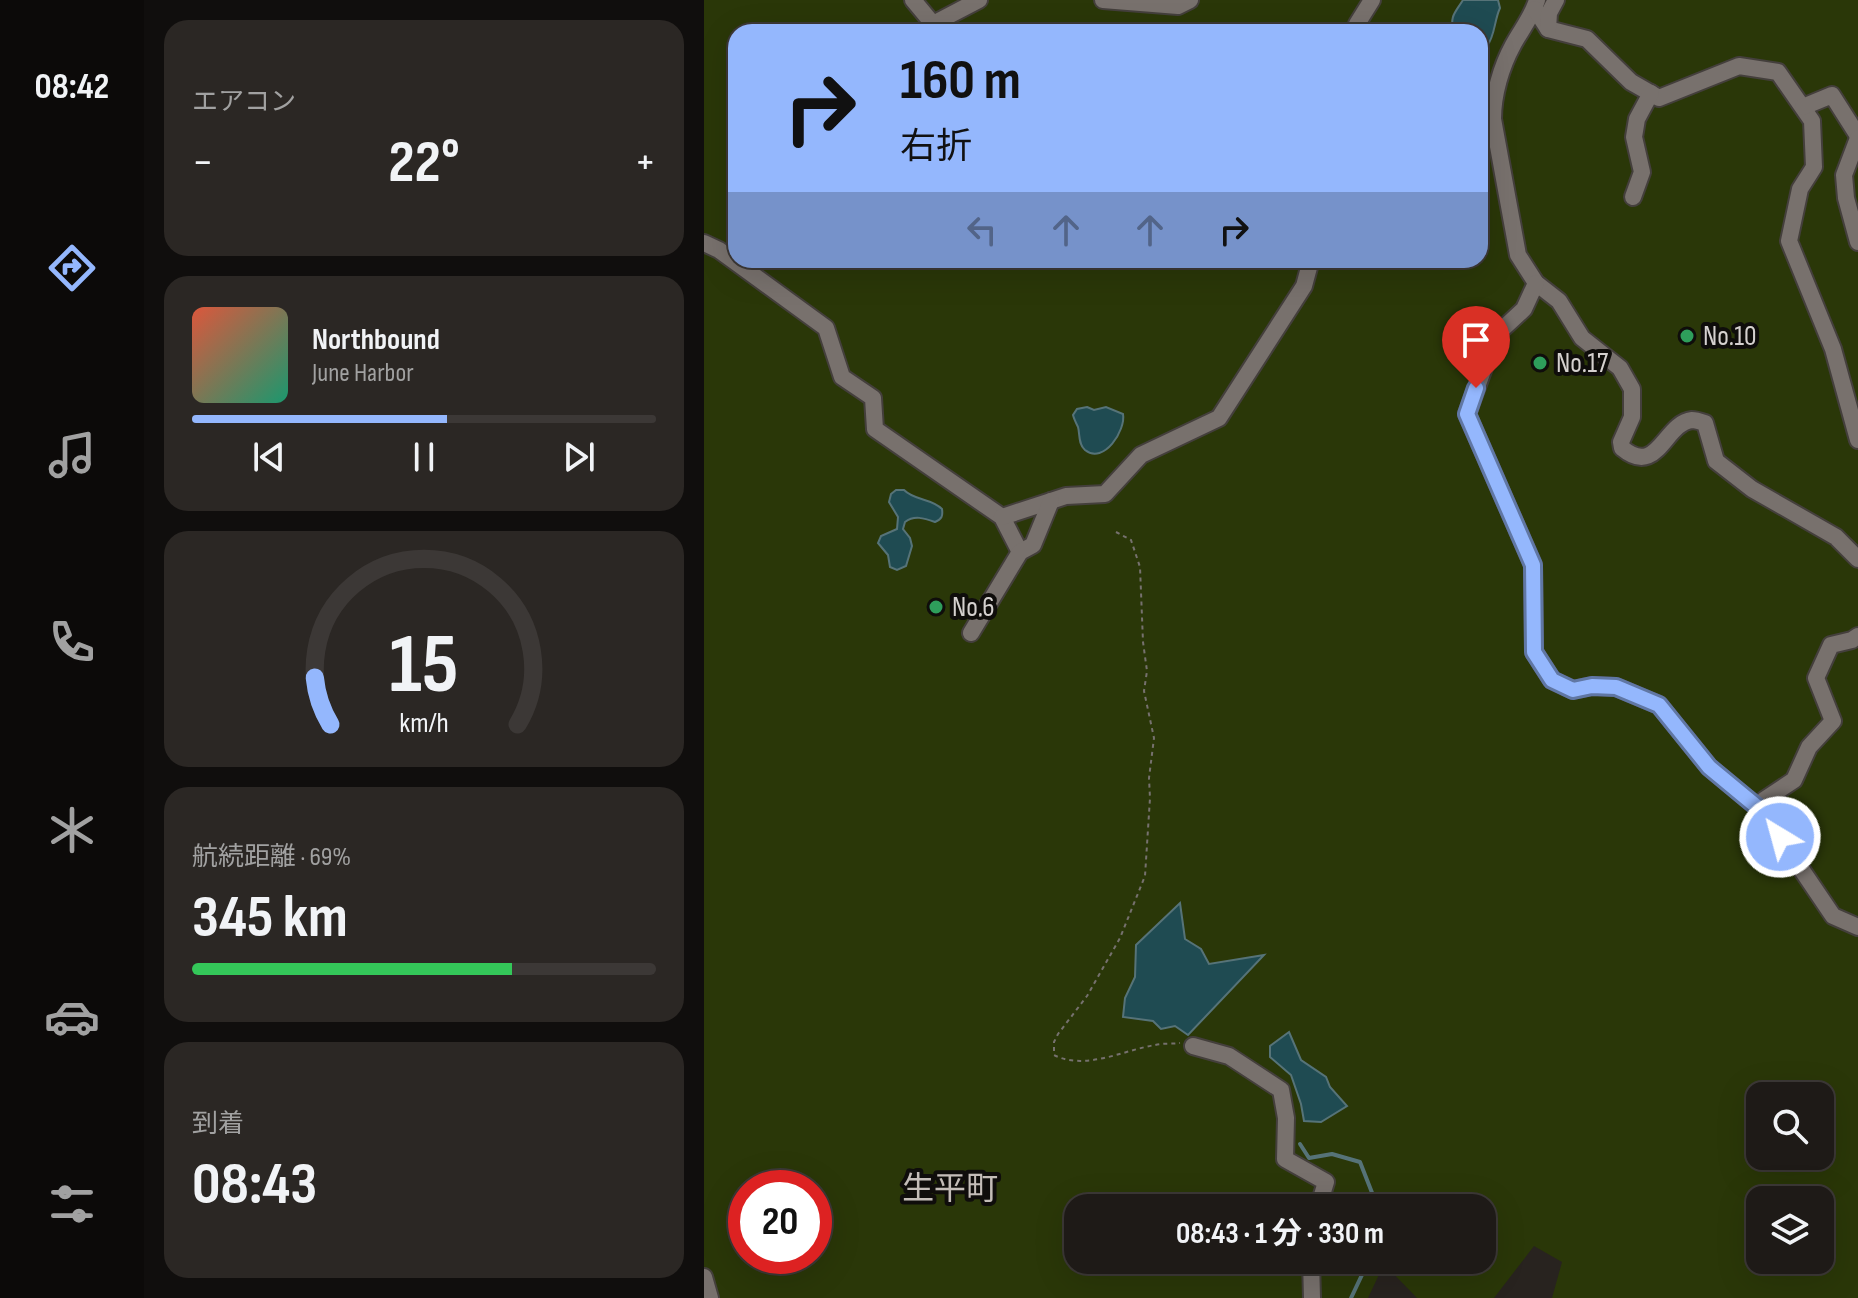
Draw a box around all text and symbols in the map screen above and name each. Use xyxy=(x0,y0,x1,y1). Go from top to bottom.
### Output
text: 160 m xyxy=(900,48,1021,115)
icon: right xyxy=(768,56,872,160)
text: 08:42 xyxy=(35,66,109,109)
text: エアコン xyxy=(192,87,296,118)
text: 右折 xyxy=(900,126,972,169)
text: 22° xyxy=(388,127,460,199)
text: − xyxy=(192,136,214,189)
text: + xyxy=(634,136,656,189)
icon: left xyxy=(960,208,1004,252)
icon: ahead xyxy=(1044,208,1088,252)
icon: ahead xyxy=(1128,208,1172,252)
icon: right xyxy=(1212,208,1256,252)
icon: directions xyxy=(44,240,100,296)
pin xyxy=(1442,306,1510,388)
icon: arrive xyxy=(1454,318,1498,362)
place label: No.10 xyxy=(1703,320,1756,353)
text: Northbound xyxy=(312,322,440,358)
marker: No.10 xyxy=(1678,327,1696,345)
place label: No.17 xyxy=(1556,347,1608,380)
marker: No.17 xyxy=(1531,354,1549,372)
text: June Harbor xyxy=(312,358,414,389)
icon: music xyxy=(44,427,100,483)
icon: previous xyxy=(247,435,291,479)
icon: pause xyxy=(402,435,446,479)
icon: next xyxy=(557,435,601,479)
place label: No.6 xyxy=(952,591,995,624)
marker: No.6 xyxy=(927,598,945,616)
icon: phone xyxy=(44,614,100,670)
text: 15 xyxy=(389,616,459,716)
text: km/h xyxy=(399,706,449,741)
position arrow xyxy=(1738,795,1822,879)
icon: climate xyxy=(44,802,100,858)
text: 航続距離 · 69% xyxy=(192,842,351,873)
text: 345 km xyxy=(192,882,348,954)
icon: car xyxy=(44,989,100,1045)
map controls xyxy=(1746,1082,1834,1274)
button: search xyxy=(1746,1082,1834,1170)
text: 到着 xyxy=(192,1109,244,1140)
text: 08:43 xyxy=(192,1149,317,1221)
speed limit sign: 20 xyxy=(728,1170,832,1274)
district label: 生平町 xyxy=(902,1170,998,1209)
icon: filters xyxy=(44,1176,100,1232)
button: layers xyxy=(1746,1186,1834,1274)
text: 08:43 · 1 分 · 330 m xyxy=(1176,1216,1384,1252)

